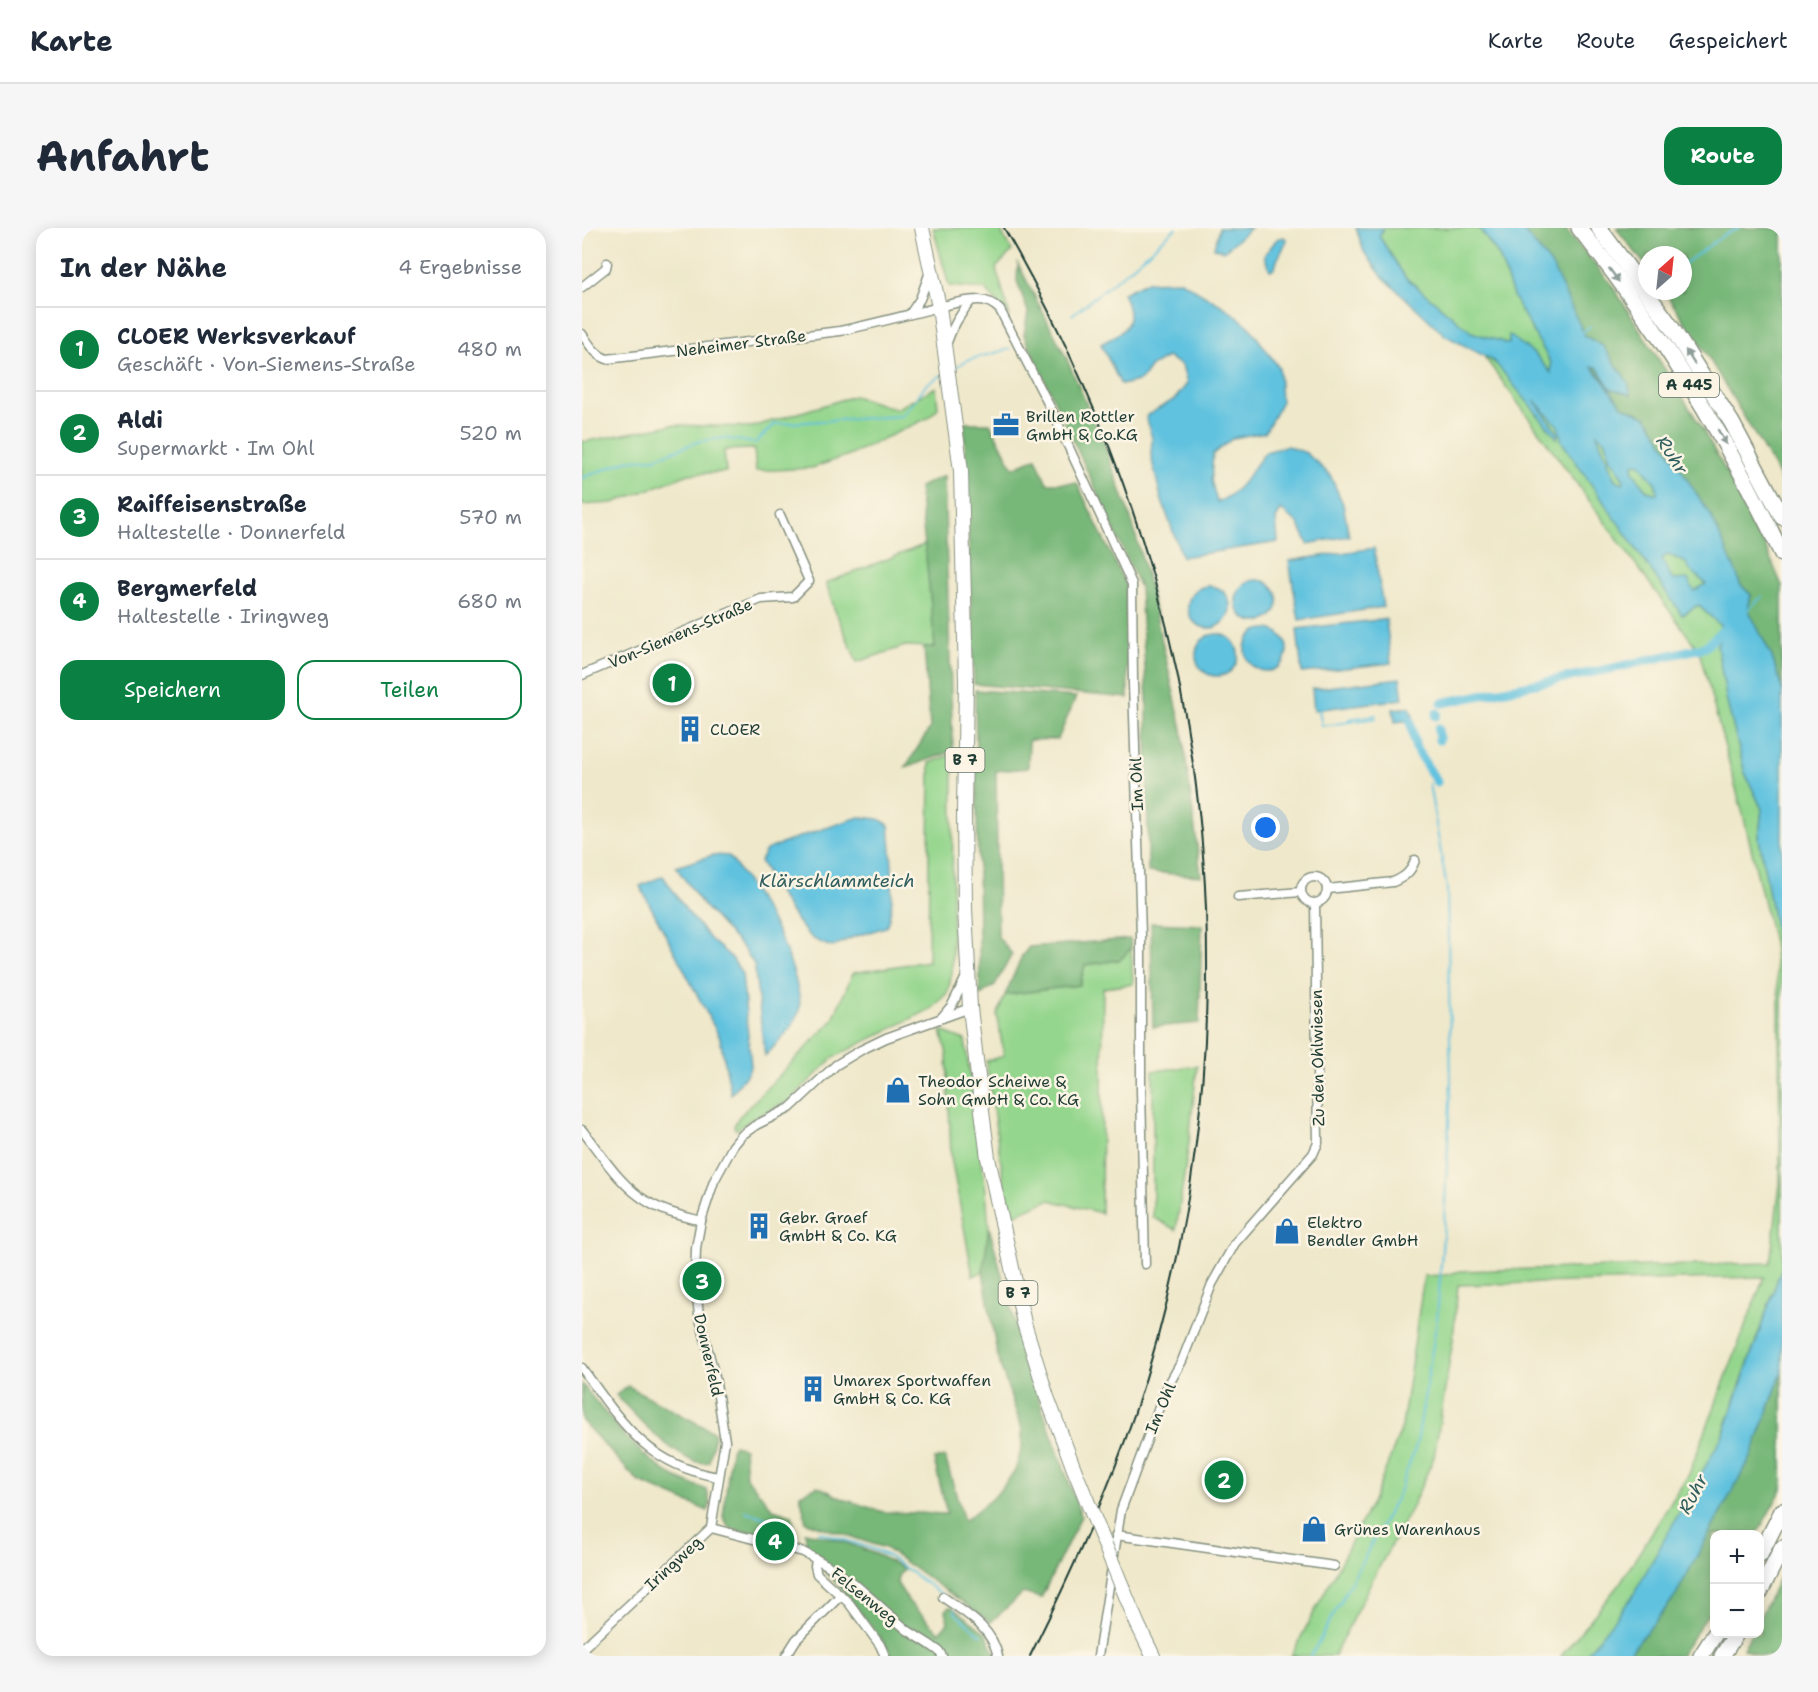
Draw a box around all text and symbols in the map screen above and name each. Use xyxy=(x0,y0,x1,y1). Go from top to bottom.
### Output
text: Karte xyxy=(30,22,113,60)
text: Karte xyxy=(1488,27,1543,55)
text: Route xyxy=(1576,27,1635,55)
text: Gespeichert xyxy=(1668,27,1788,55)
button: Route xyxy=(1664,127,1782,185)
text: Anfahrt xyxy=(36,128,209,184)
north arrow xyxy=(1638,246,1692,300)
text: In der Nähe xyxy=(60,250,227,285)
text: 4 Ergebnisse xyxy=(398,254,522,280)
one-way arrow xyxy=(1608,266,1620,282)
text: CLOER Werksverkauf xyxy=(117,322,356,351)
street label: Neheimer Straße xyxy=(675,325,807,362)
text: 1 xyxy=(75,336,84,362)
text: 480 m xyxy=(457,336,522,362)
one-way arrow xyxy=(1685,349,1696,365)
text: Geschäft · Von-Siemens-Straße xyxy=(117,351,415,377)
road number: A 445 xyxy=(1659,373,1719,397)
text: Aldi xyxy=(117,406,163,435)
place label: Brillen Rottler GmbH & Co.KG xyxy=(1026,406,1138,445)
office icon: Brillen Rottler GmbH & Co.KG xyxy=(991,410,1021,440)
text: 2 xyxy=(73,420,87,446)
text: 520 m xyxy=(459,420,522,446)
one-way arrow xyxy=(1716,429,1727,445)
water label: Ruhr xyxy=(1650,431,1694,480)
text: Supermarkt · Im Ohl xyxy=(117,435,314,461)
text: Raiffeisenstraße xyxy=(117,490,307,519)
text: 3 xyxy=(73,504,87,530)
text: 570 m xyxy=(459,504,522,530)
text: Haltestelle · Donnerfeld xyxy=(117,519,345,545)
text: Bergmerfeld xyxy=(117,574,257,603)
text: 4 xyxy=(73,588,87,614)
text: 680 m xyxy=(457,588,522,614)
street label: Von-Siemens-Straße xyxy=(605,594,755,673)
text: Haltestelle · Iringweg xyxy=(117,603,329,629)
button: Speichern xyxy=(60,660,285,720)
button: Teilen xyxy=(297,660,522,720)
pin: 1 xyxy=(652,660,692,706)
building icon: CLOER xyxy=(675,714,705,744)
place label: CLOER xyxy=(710,719,760,740)
road number: B 7 xyxy=(946,748,985,772)
street label: Im Ohl xyxy=(1125,757,1148,811)
your location xyxy=(1251,813,1280,842)
water label: Klärschlammteich xyxy=(759,869,915,893)
street label: Zu den Ohlwiesen xyxy=(1306,989,1329,1127)
place label: Theodor Scheiwe & Sohn GmbH & Co. KG xyxy=(918,1071,1079,1110)
shop icon: Theodor Scheiwe & Sohn GmbH & Co. KG xyxy=(883,1075,913,1105)
place label: Gebr. Graef GmbH & Co. KG xyxy=(779,1207,897,1246)
building icon: Gebr. Graef GmbH & Co. KG xyxy=(744,1211,774,1241)
place label: Elektro Bendler GmbH xyxy=(1307,1212,1419,1251)
shop icon: Elektro Bendler GmbH xyxy=(1272,1216,1302,1246)
pin: 3 xyxy=(682,1258,722,1304)
road number: B 7 xyxy=(998,1281,1038,1305)
street label: Donnerfeld xyxy=(689,1312,728,1399)
place label: Umarex Sportwaffen GmbH & Co. KG xyxy=(833,1370,991,1409)
building icon: Umarex Sportwaffen GmbH & Co. KG xyxy=(798,1374,828,1404)
street label: Im Ohl xyxy=(1140,1379,1181,1437)
pin: 2 xyxy=(1204,1458,1244,1502)
water label: Ruhr xyxy=(1673,1469,1714,1518)
shop icon: Grünes Warenhaus xyxy=(1299,1514,1329,1544)
pin: 4 xyxy=(756,1518,794,1564)
place label: Grünes Warenhaus xyxy=(1334,1519,1481,1540)
map controls xyxy=(1710,1530,1764,1638)
button: + xyxy=(1710,1530,1764,1584)
street label: Iringweg xyxy=(640,1531,707,1595)
street label: Felsenweg xyxy=(827,1563,903,1630)
button: − xyxy=(1710,1584,1764,1638)

